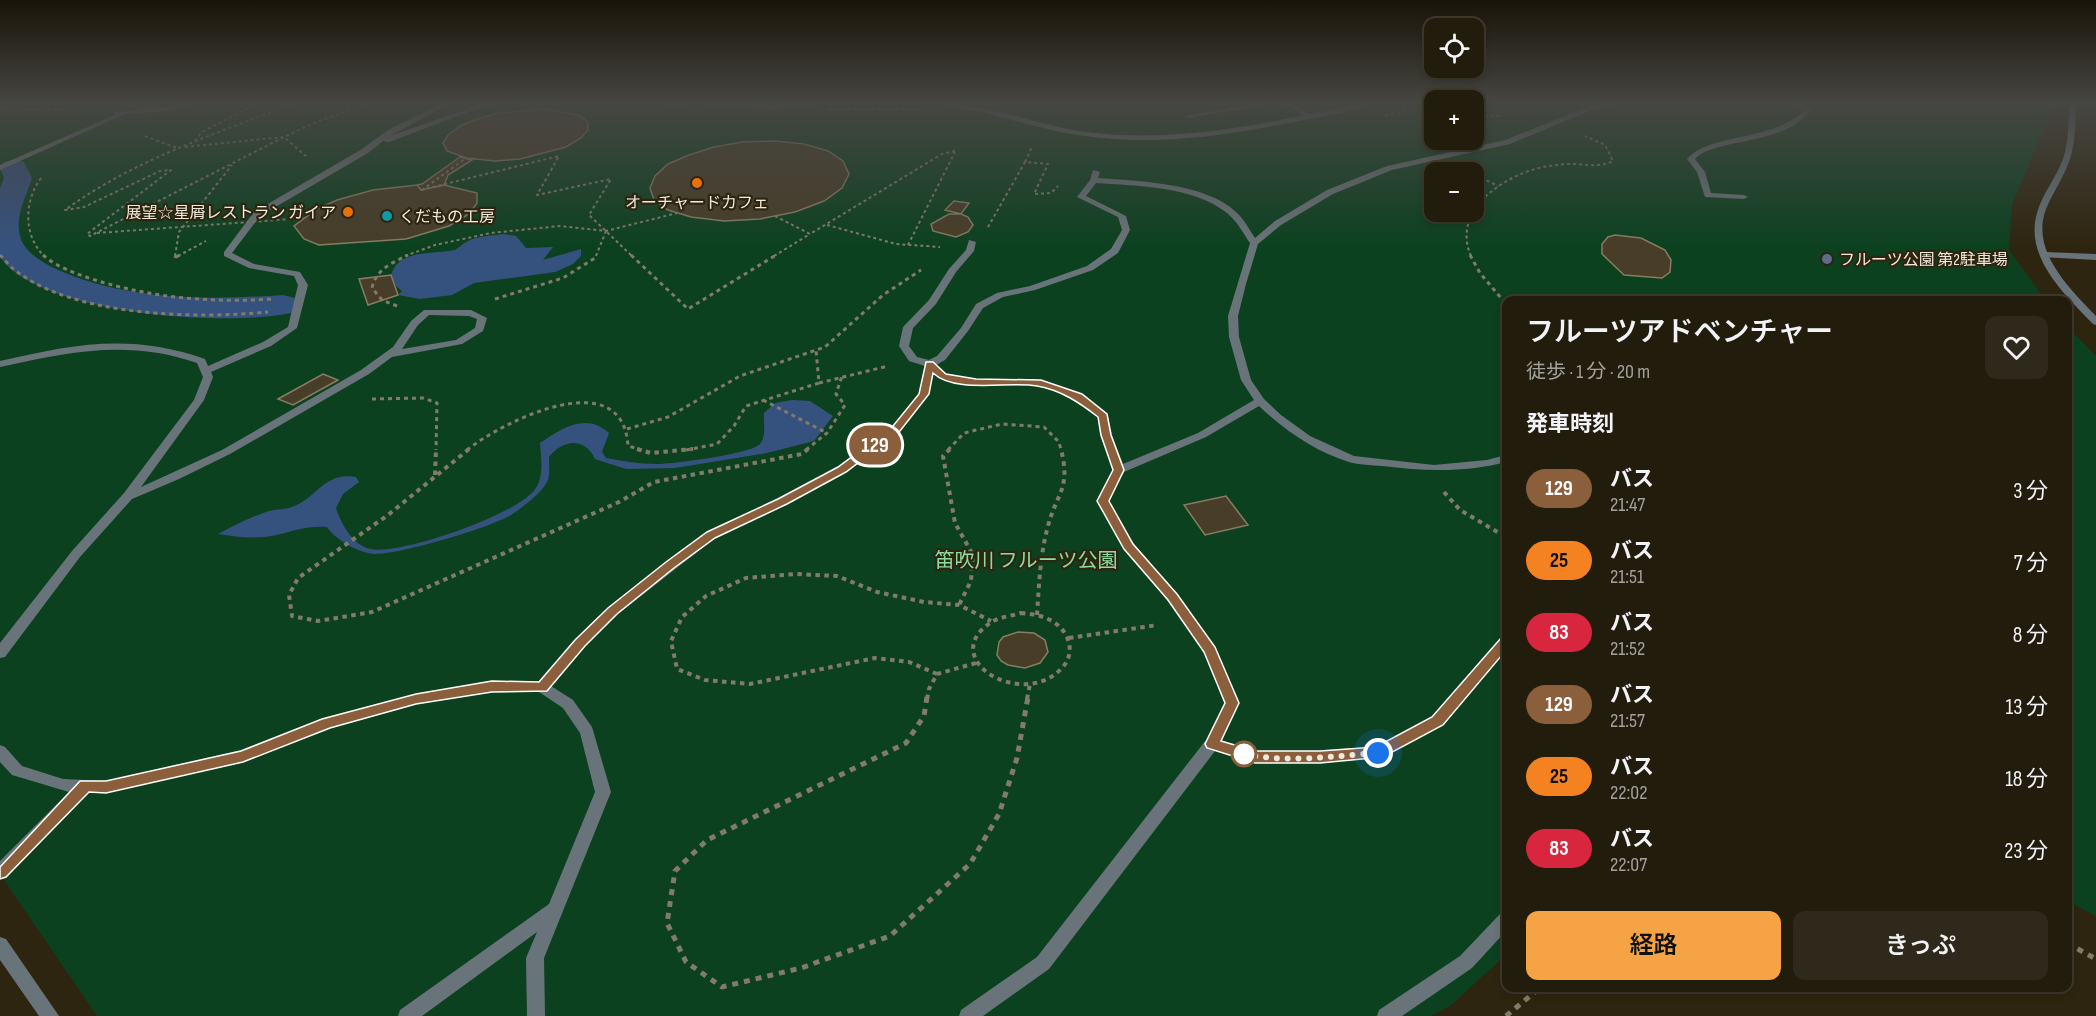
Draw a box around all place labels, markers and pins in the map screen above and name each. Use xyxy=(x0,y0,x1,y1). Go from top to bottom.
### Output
marker: オーチャードカフェ xyxy=(690,176,704,190)
place label: オーチャードカフェ xyxy=(625,194,769,213)
place label: 展望☆星屑レストラン ガイア xyxy=(125,204,336,223)
marker: 展望☆星屑レストラン ガイア xyxy=(341,205,355,219)
place label: くだもの工房 xyxy=(399,208,495,227)
marker: くだもの工房 xyxy=(380,209,394,223)
place label: フルーツ公園 第2駐車場 xyxy=(1839,251,2008,270)
marker: フルーツ公園 第2駐車場 xyxy=(1820,252,1834,266)
unlabelled marker xyxy=(1231,741,1257,767)

